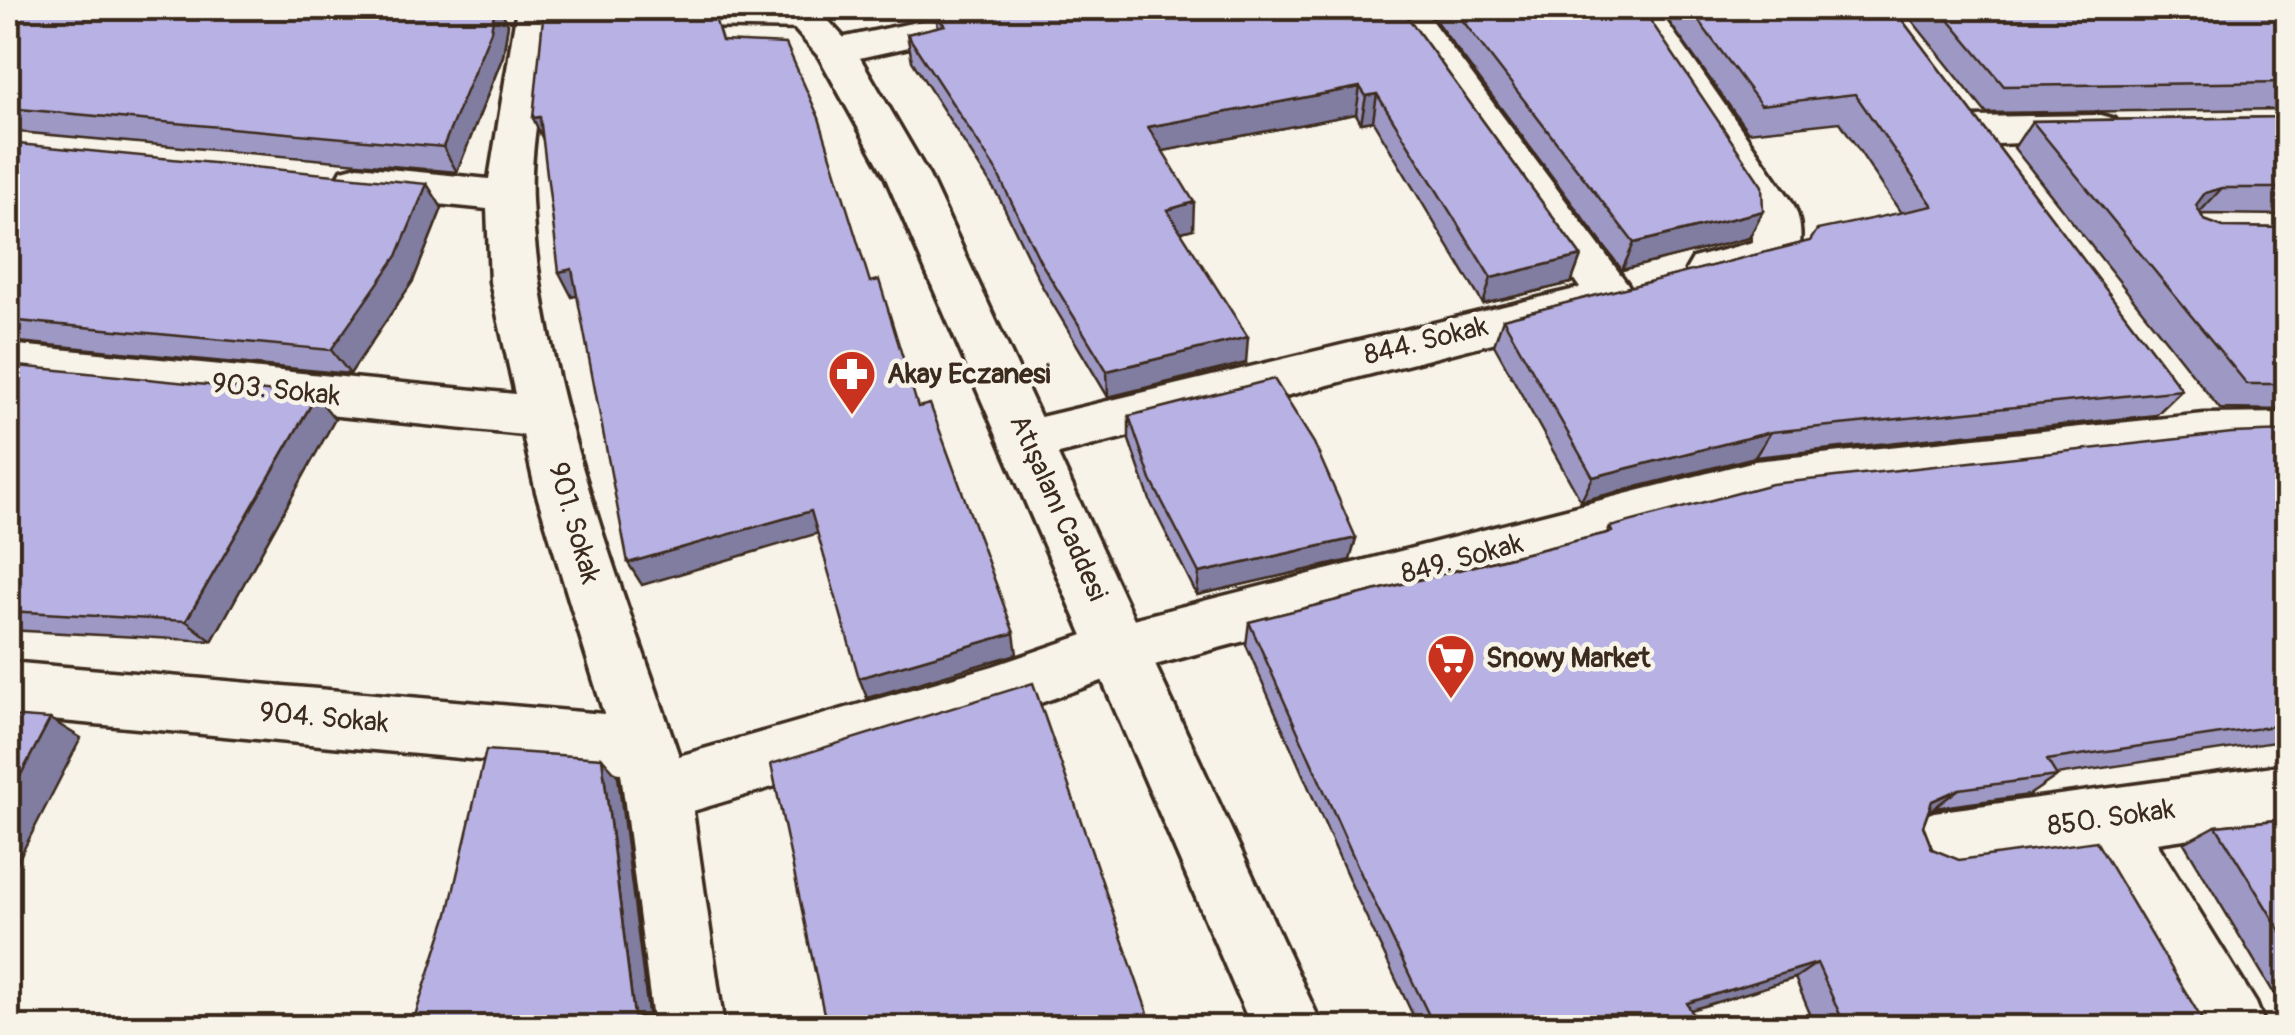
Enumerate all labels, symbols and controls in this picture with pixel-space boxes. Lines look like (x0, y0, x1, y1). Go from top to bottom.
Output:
street label: 844. Sokak (1360, 309, 1492, 373)
pharmacy icon: Akay Eczanesi (826, 348, 878, 416)
place label: Akay Eczanesi (887, 357, 1051, 392)
street label: 903. Sokak (210, 366, 342, 414)
street label: Atışalanı Caddesi (1001, 409, 1115, 607)
street label: 901. Sokak (540, 458, 608, 588)
street label: 849. Sokak (1397, 526, 1527, 592)
supermarket icon: Snowy Market (1425, 632, 1477, 700)
place label: Snowy Market (1486, 641, 1651, 676)
street label: 904. Sokak (258, 695, 390, 741)
street label: 850. Sokak (2045, 792, 2177, 844)

